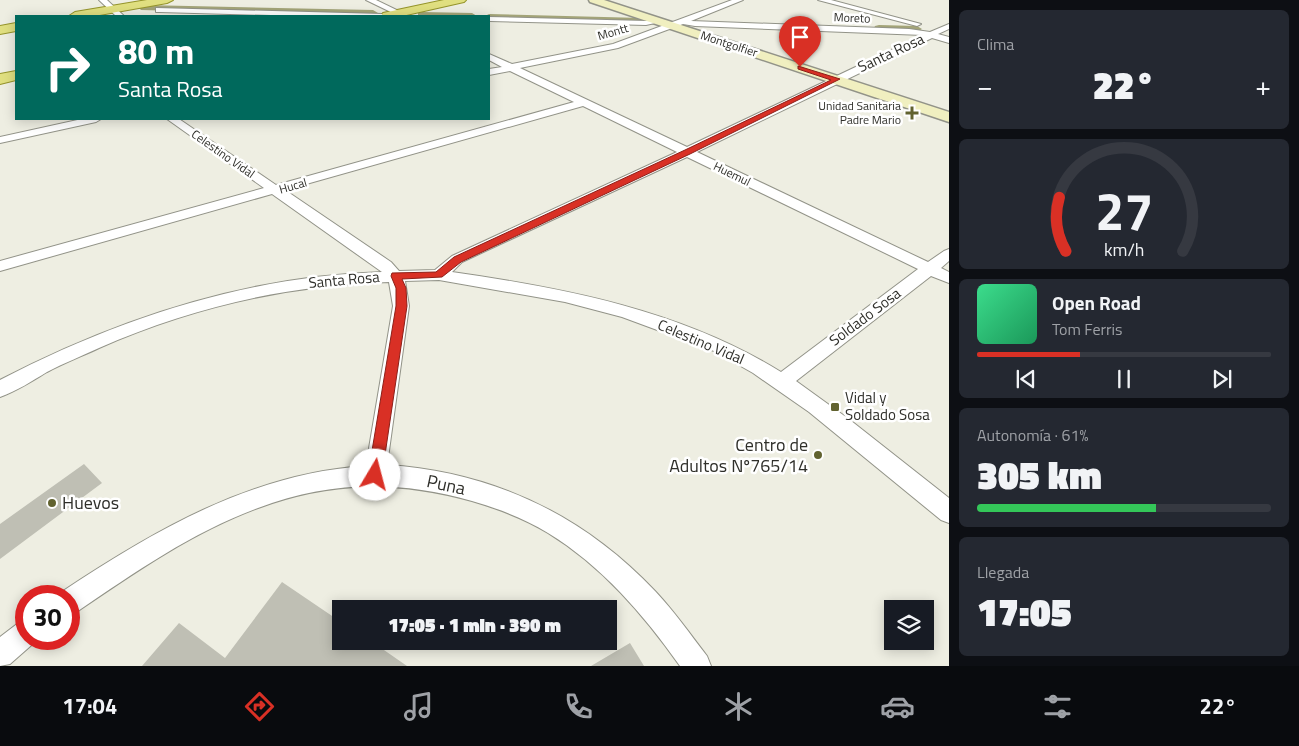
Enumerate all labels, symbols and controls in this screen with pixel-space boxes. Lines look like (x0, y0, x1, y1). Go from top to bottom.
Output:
street label: Moreto (833, 7, 871, 28)
pin (779, 16, 821, 67)
street label: Montt (595, 18, 631, 45)
icon: arrive (786, 23, 814, 51)
text: 80 m (118, 24, 194, 78)
street label: Montgolfier (698, 25, 760, 62)
street label: Santa Rosa (854, 27, 928, 78)
text: Clima (977, 32, 1014, 56)
icon: right (35, 35, 100, 100)
text: 22° (1093, 56, 1155, 114)
text: − (977, 64, 993, 107)
text: + (1255, 64, 1271, 107)
text: Santa Rosa (118, 72, 223, 106)
place label: Unidad Sanitaria Padre Mario (818, 96, 901, 129)
marker: Unidad Sanitaria Padre Mario (905, 106, 919, 120)
street label: Celestino Vidal (188, 125, 259, 183)
street label: Huemul (710, 156, 754, 191)
text: 27 (1095, 171, 1153, 250)
street label: Hucal (277, 172, 309, 199)
text: km/h (1104, 236, 1144, 263)
street label: Santa Rosa (307, 265, 381, 294)
street label: Soldado Sosa (824, 282, 906, 351)
text: Open Road (1052, 288, 1141, 317)
street label: Celestino Vidal (654, 313, 748, 370)
text: Tom Ferris (1052, 317, 1123, 341)
icon: previous (1012, 365, 1040, 393)
icon: pause (1110, 365, 1138, 393)
icon: next (1208, 365, 1236, 393)
place label: Vidal y Soldado Sosa (845, 386, 930, 426)
marker: Vidal y Soldado Sosa (829, 401, 841, 413)
text: Autonomía · 61% (977, 423, 1088, 447)
place label: Centro de Adultos Nº765/14 (669, 431, 808, 479)
text: 305 km (977, 446, 1102, 504)
position arrow (348, 448, 400, 500)
marker: Centro de Adultos Nº765/14 (812, 449, 824, 461)
street label: Puna (424, 467, 468, 502)
place label: Huevos (62, 489, 119, 516)
marker: Huevos (46, 497, 58, 509)
text: Llegada (977, 560, 1029, 584)
text: 17:05 (977, 583, 1072, 641)
speed limit sign: 30 (15, 585, 80, 650)
map controls (884, 600, 934, 650)
button: layers (884, 600, 934, 650)
text: 17:05 · 1 min · 390 m (388, 610, 561, 639)
text: 17:04 (62, 689, 117, 723)
icon: directions (242, 689, 277, 724)
icon: music (401, 689, 436, 724)
icon: phone (561, 689, 596, 724)
icon: climate (721, 689, 756, 724)
icon: car (880, 689, 915, 724)
icon: filters (1040, 689, 1075, 724)
text: 22° (1200, 689, 1237, 723)

